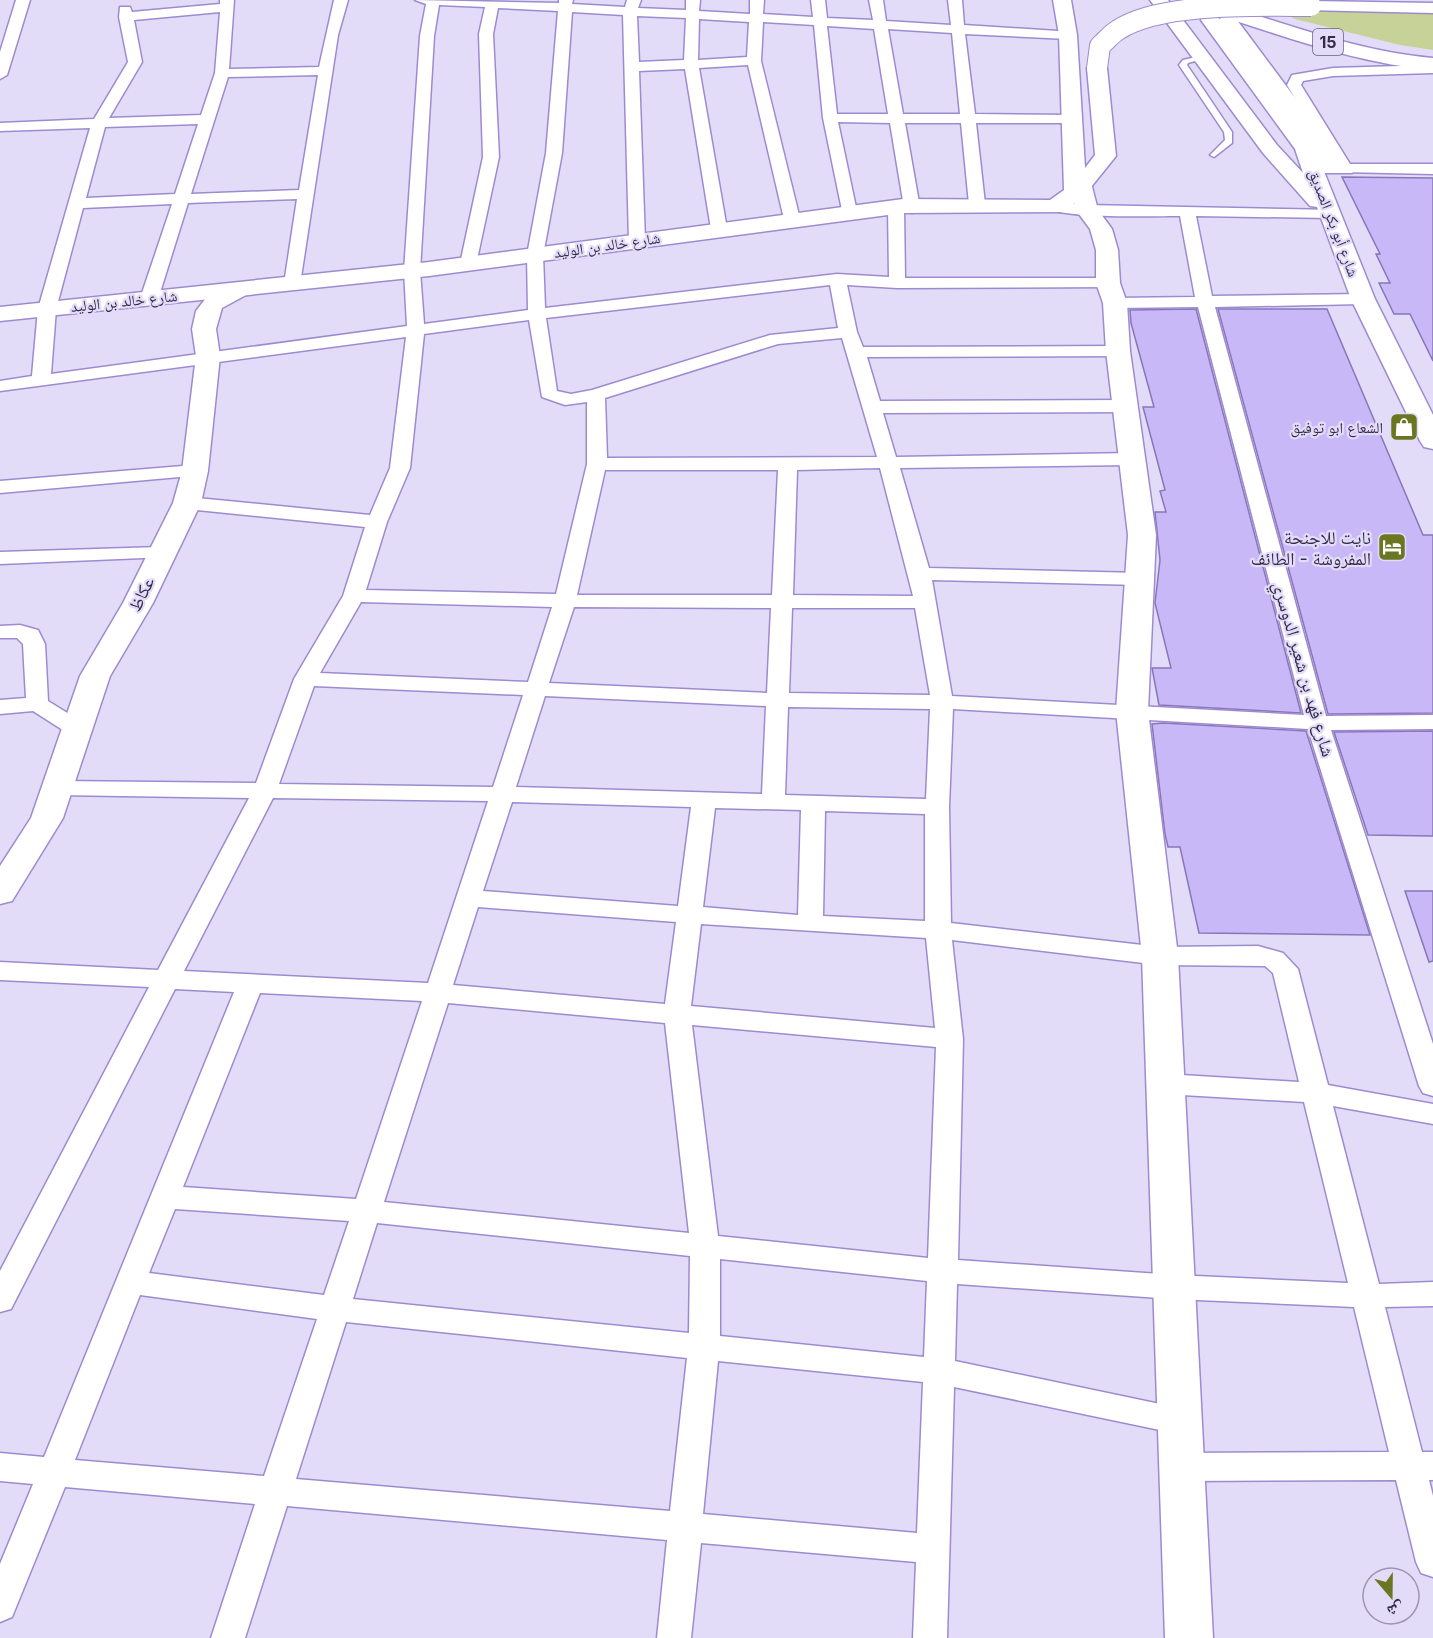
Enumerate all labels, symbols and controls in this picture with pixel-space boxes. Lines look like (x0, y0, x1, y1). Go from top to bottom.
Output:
road number: 15 (1313, 29, 1343, 55)
street label: شارع أبو بكر الصديق (1304, 167, 1363, 280)
street label: شارع خالد بن الوليد (553, 228, 662, 263)
street label: شارع خالد بن الوليد (70, 286, 179, 317)
shop icon: الشعاع ابو توفيق (1388, 411, 1420, 443)
place label: الشعاع ابو توفيق (1291, 418, 1383, 438)
place label: نايت للاجنحة المفروشة - الطائف (1251, 527, 1371, 569)
hotel icon: نايت للاجنحة المفروشة - الطائف (1376, 531, 1408, 563)
street label: عكاظ (124, 573, 158, 615)
street label: شارع فهد بن شعير الدوسري (1265, 579, 1339, 760)
north arrow (1361, 1566, 1421, 1626)
text: ش (1385, 1598, 1408, 1622)

